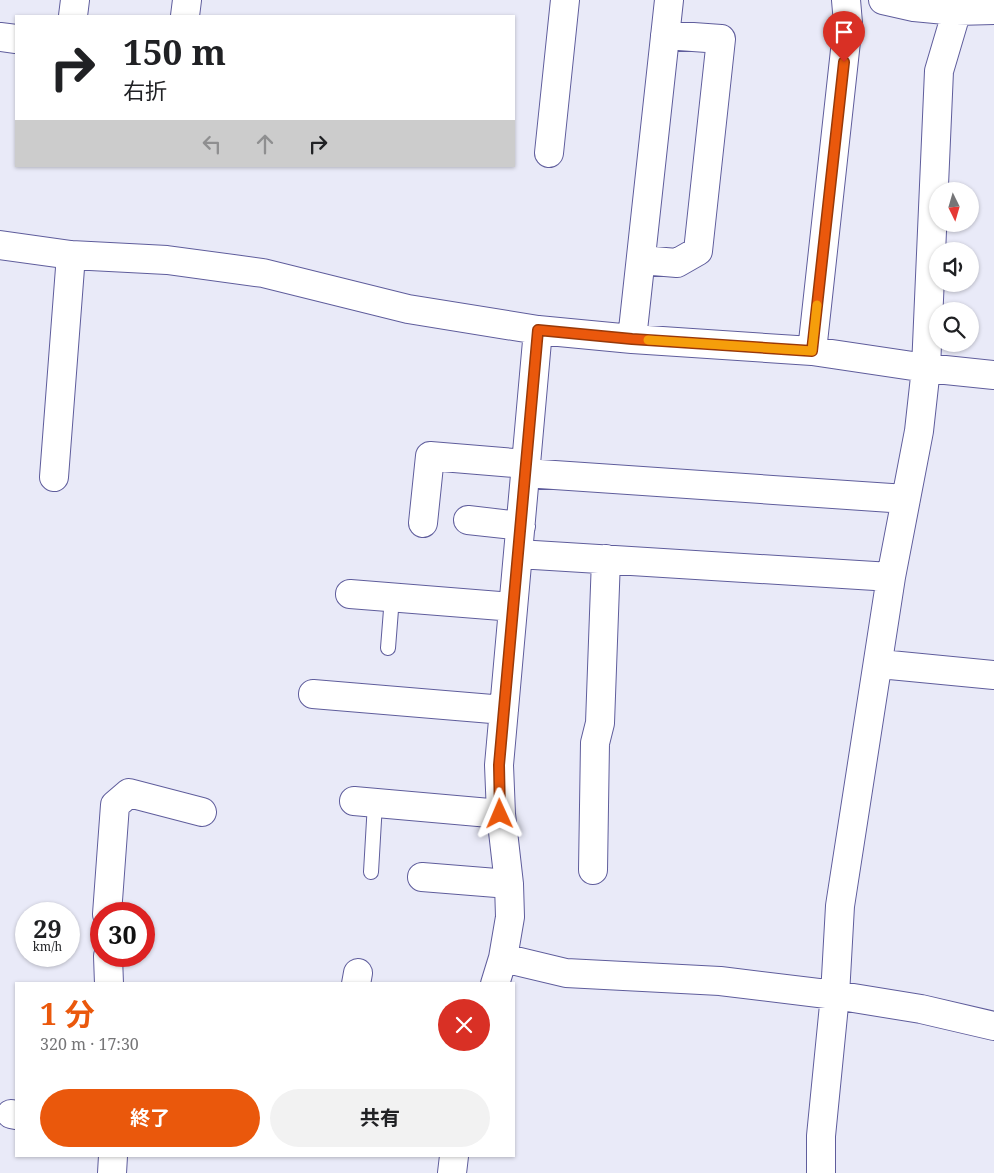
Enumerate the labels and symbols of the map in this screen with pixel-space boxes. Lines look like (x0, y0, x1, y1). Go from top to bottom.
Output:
pin (823, 11, 865, 62)
north arrow (929, 182, 979, 232)
position arrow (473, 787, 525, 839)
speed limit sign: 30 (90, 902, 155, 967)

